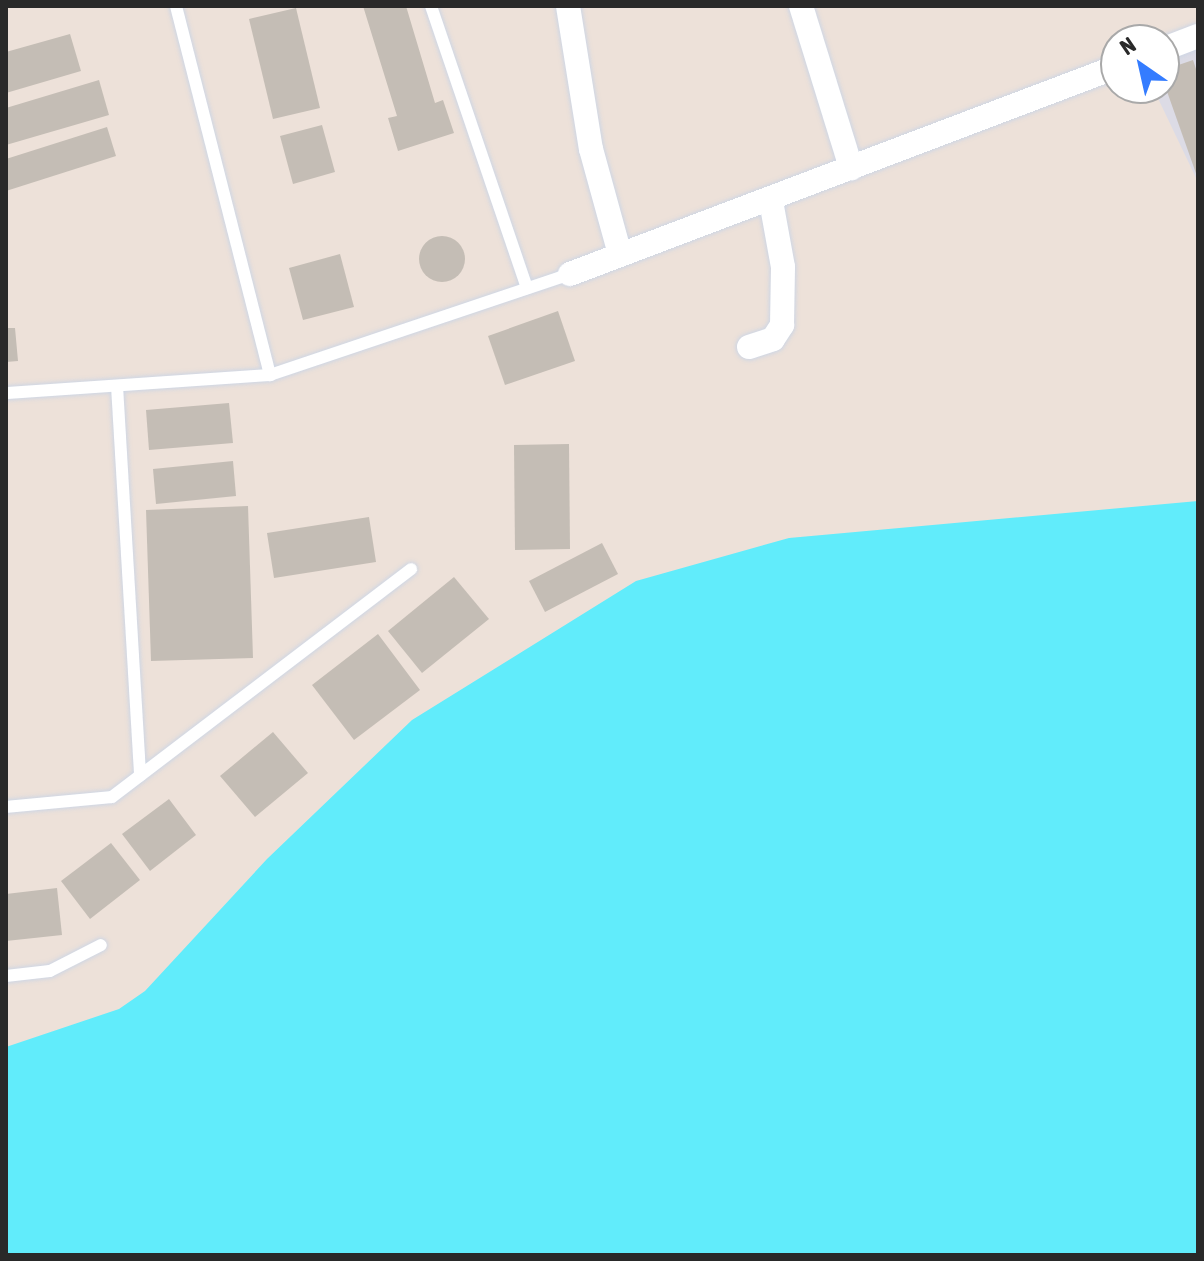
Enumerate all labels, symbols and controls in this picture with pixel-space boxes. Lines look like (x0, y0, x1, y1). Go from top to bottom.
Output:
north arrow (1100, 24, 1180, 104)
text: N (1115, 31, 1140, 60)

